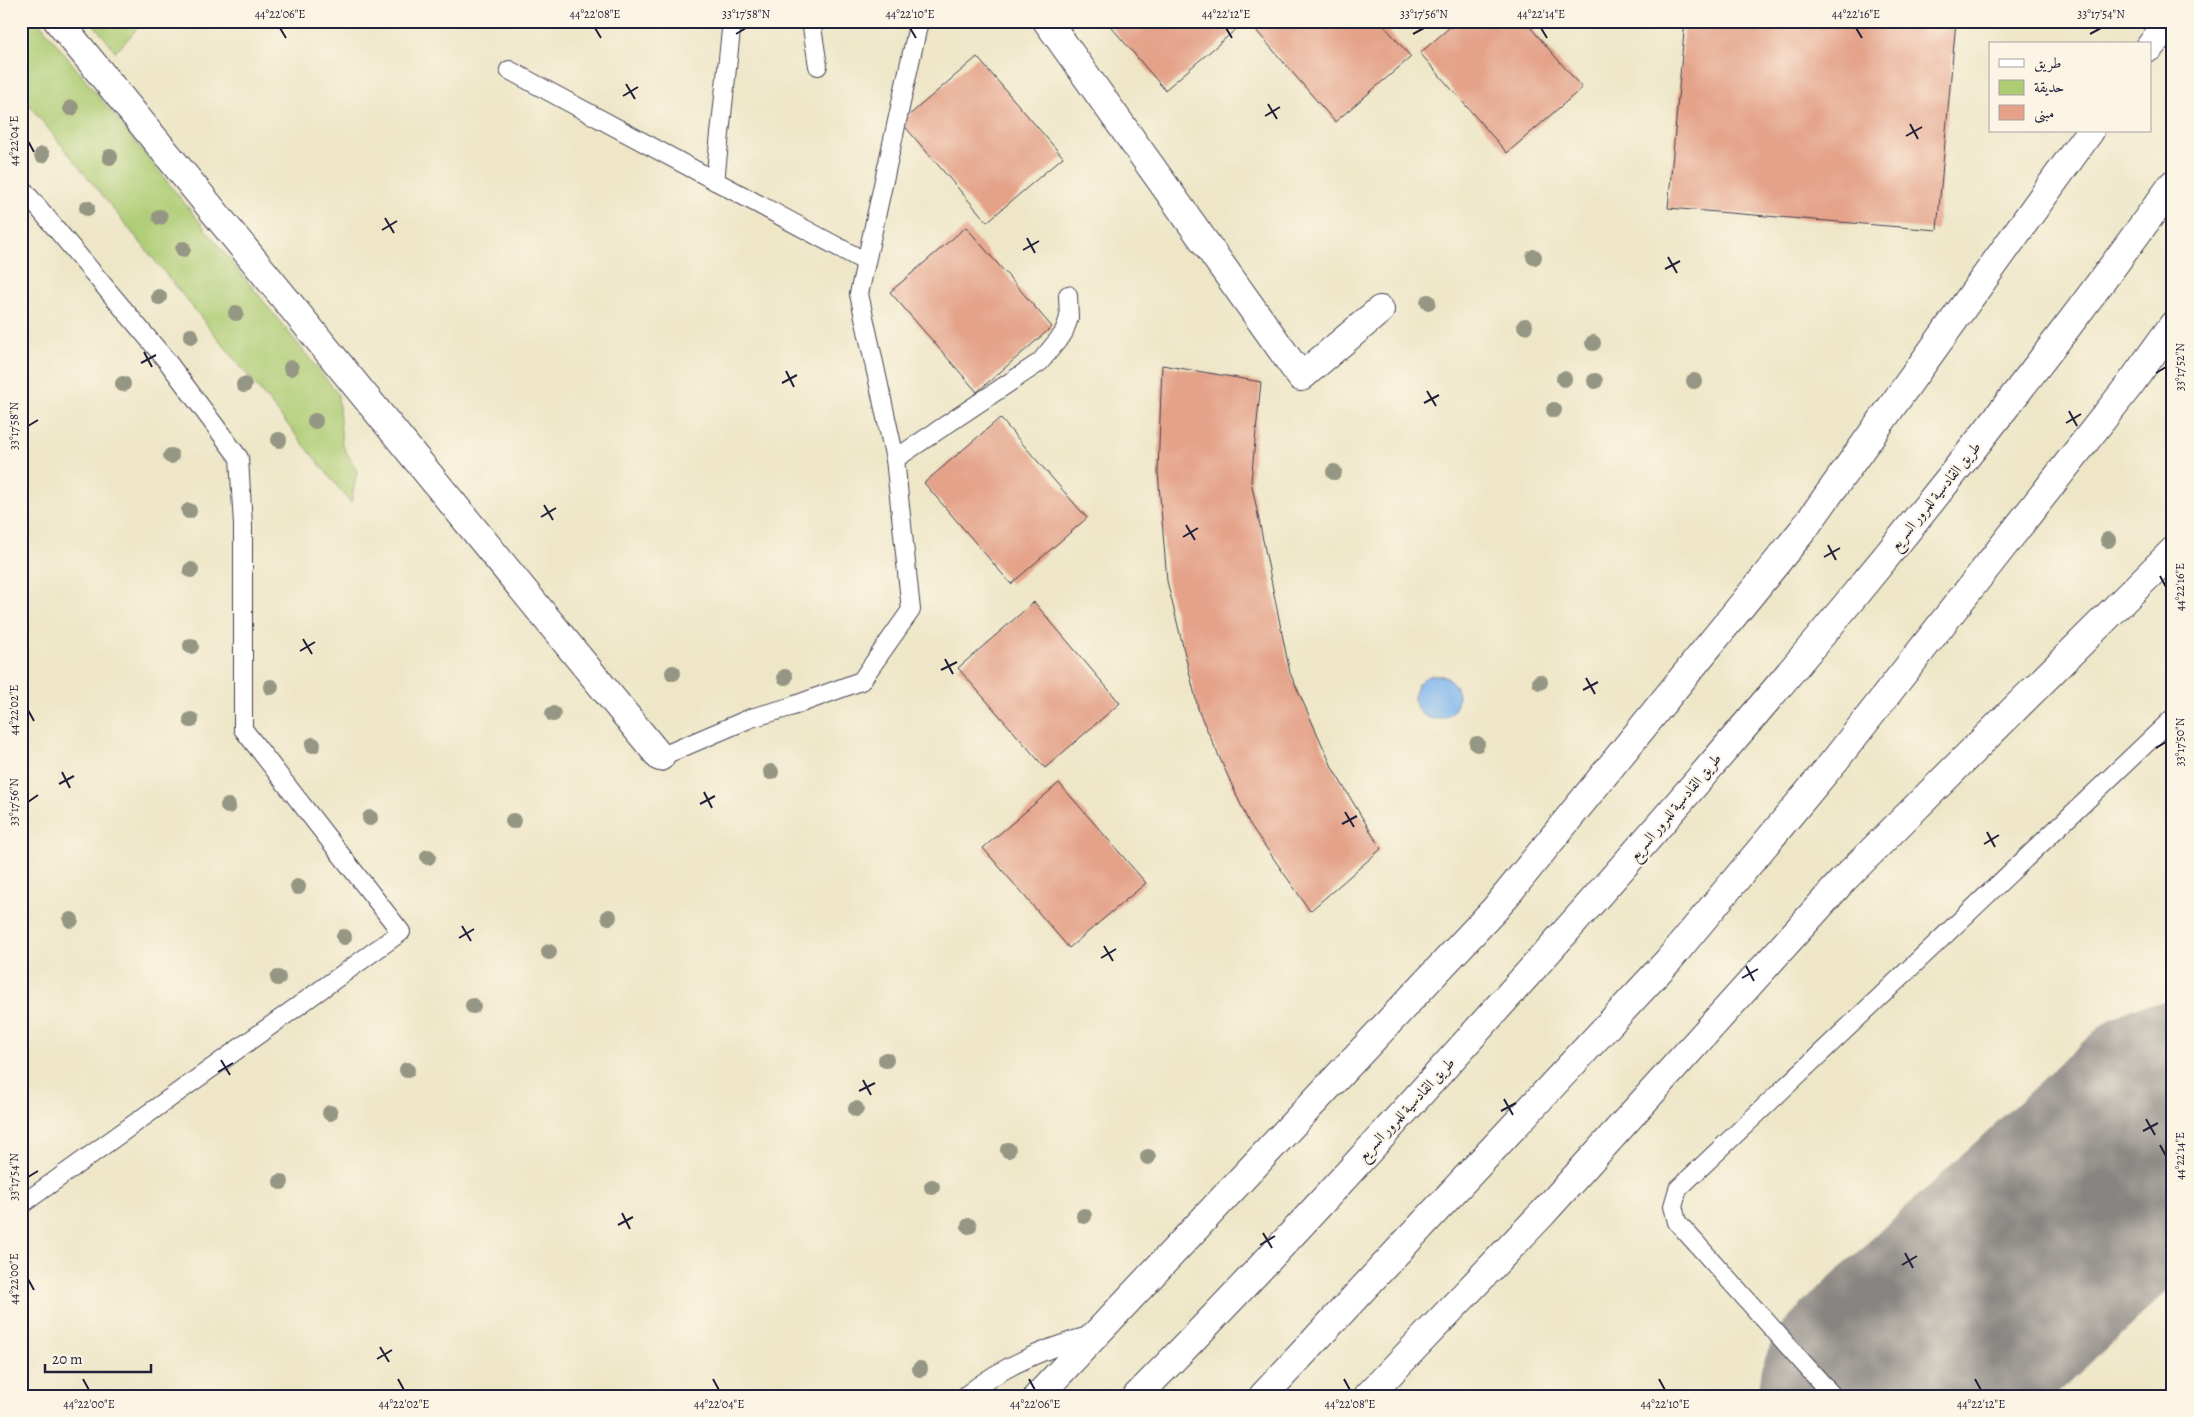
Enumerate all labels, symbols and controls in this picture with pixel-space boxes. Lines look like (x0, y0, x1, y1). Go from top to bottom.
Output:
text: 44°22'06"E (255, 6, 305, 22)
text: 44°22'08"E (570, 6, 620, 22)
text: 33°17'58"N (722, 6, 770, 22)
text: 44°22'10"E (885, 6, 935, 22)
text: 44°22'12"E (1202, 6, 1250, 22)
text: 33°17'56"N (1400, 6, 1448, 22)
text: 44°22'14"E (1517, 6, 1565, 22)
text: 44°22'16"E (1832, 6, 1880, 22)
text: 33°17'54"N (2077, 6, 2125, 22)
legend (1989, 42, 2152, 132)
text: طريق (2034, 53, 2061, 73)
text: حديقة (2034, 77, 2064, 97)
text: مبنى (2034, 103, 2054, 124)
text: 44°22'04"E (6, 116, 22, 166)
text: 33°17'52"N (2172, 343, 2188, 391)
text: 33°17'58"N (6, 402, 22, 450)
street label: طريق القادسية للمرور السريع (1885, 437, 1988, 557)
text: 44°22'16"E (2172, 563, 2188, 611)
text: 44°22'02"E (6, 685, 22, 735)
text: 33°17'50"N (2172, 717, 2188, 766)
street label: طريق القادسية للمرور السريع (1624, 749, 1729, 868)
text: 33°17'56"N (6, 778, 22, 826)
street label: طريق القادسية للمرور السريع (1353, 1053, 1462, 1168)
text: 44°22'14"E (2172, 1132, 2188, 1180)
text: 33°17'54"N (6, 1153, 22, 1201)
text: 44°22'00"E (6, 1253, 22, 1305)
scale bar (45, 1342, 151, 1374)
text: 20 m (52, 1349, 83, 1369)
text: 44°22'00"E (63, 1396, 115, 1412)
text: 44°22'02"E (379, 1396, 429, 1412)
text: 44°22'04"E (694, 1396, 744, 1412)
text: 44°22'06"E (1010, 1396, 1060, 1412)
text: 44°22'08"E (1325, 1396, 1375, 1412)
text: 44°22'10"E (1640, 1396, 1690, 1412)
text: 44°22'12"E (1957, 1396, 2005, 1412)

